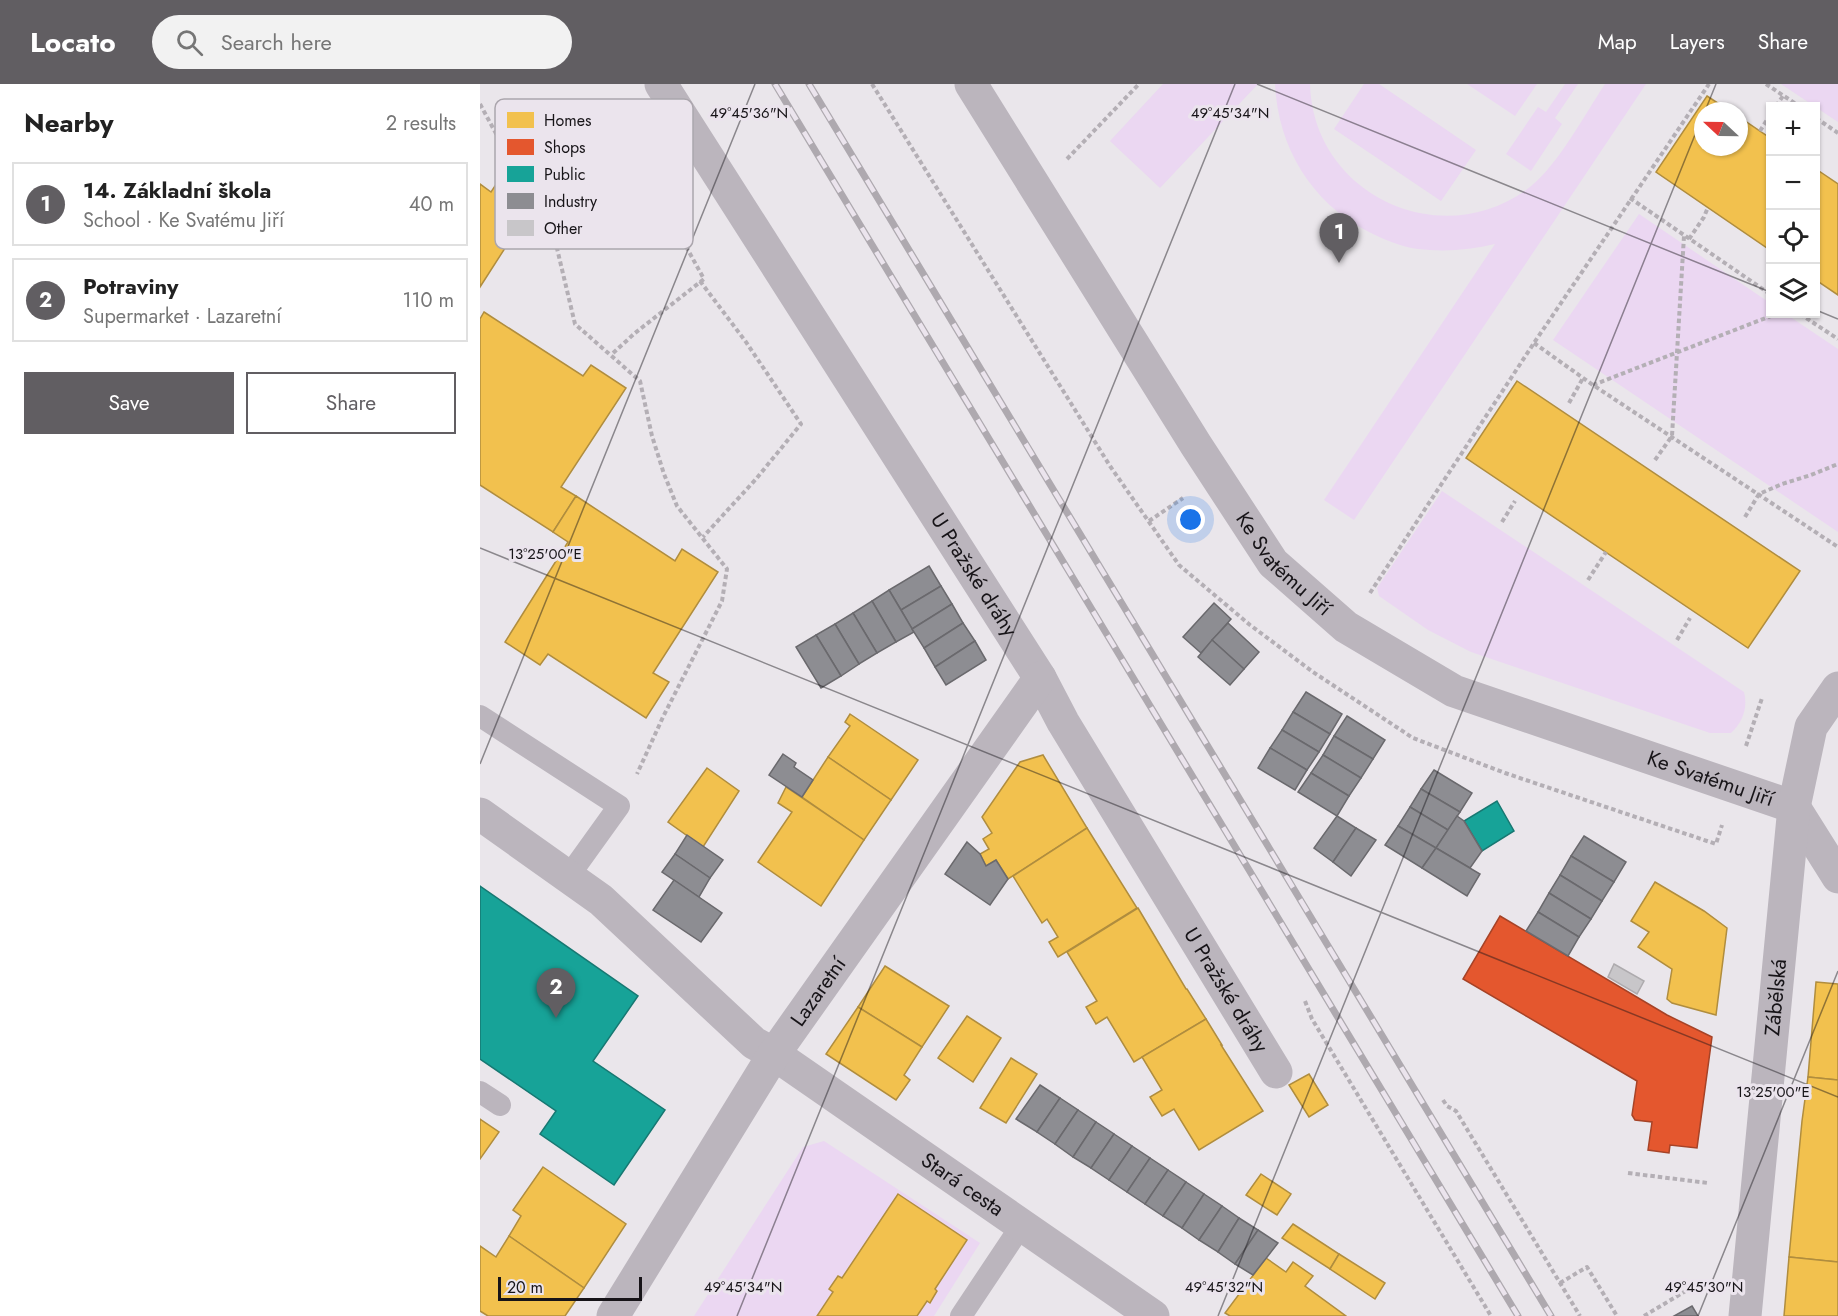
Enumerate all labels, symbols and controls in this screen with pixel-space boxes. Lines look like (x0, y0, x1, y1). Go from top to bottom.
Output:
search box (152, 15, 572, 69)
text: Locato (30, 22, 116, 63)
icon: search (173, 26, 206, 59)
text: Search here (221, 26, 332, 58)
text: Map (1598, 27, 1637, 57)
text: Layers (1670, 27, 1725, 57)
text: Share (1758, 27, 1808, 57)
legend (495, 99, 693, 249)
text: 49°45'36"N (710, 102, 788, 124)
text: 49°45'34"N (1191, 102, 1269, 124)
north arrow (1694, 102, 1748, 156)
map controls (1766, 102, 1820, 318)
button: + (1766, 102, 1820, 156)
text: Nearby (24, 104, 113, 142)
text: 2 results (386, 109, 456, 138)
text: Homes (544, 109, 591, 132)
text: Shops (544, 136, 585, 159)
button: − (1766, 156, 1820, 210)
text: Public (544, 163, 585, 186)
text: 14. Základní škola (83, 174, 271, 206)
text: 1 (40, 190, 51, 219)
text: 40 m (409, 190, 454, 219)
text: Industry (544, 190, 598, 213)
text: School · Ke Svatému Jiří (83, 206, 284, 235)
button: locate (1766, 210, 1820, 264)
pin: 1 (1320, 214, 1358, 263)
text: Other (544, 217, 583, 240)
button: layers (1766, 264, 1820, 318)
text: Potraviny (83, 270, 178, 302)
text: 2 (39, 286, 52, 315)
text: 110 m (402, 286, 454, 315)
text: Supermarket · Lazaretní (83, 302, 282, 331)
button: Save (24, 372, 234, 434)
button: Share (246, 372, 456, 434)
your location (1176, 505, 1205, 534)
street label: Ke Svatému Jiří (1229, 506, 1339, 624)
street label: U Pražské dráhy (923, 507, 1025, 643)
text: 13°25'00"E (508, 543, 582, 565)
street label: Ke Svatému Jiří (1643, 743, 1779, 815)
street label: U Pražské dráhy (1176, 922, 1276, 1059)
street label: Lazaretní (783, 950, 854, 1032)
street label: Zábělská (1757, 958, 1794, 1037)
pin: 2 (536, 968, 576, 1018)
text: 13°25'00"E (1736, 1081, 1810, 1103)
street label: Stará cesta (915, 1145, 1010, 1224)
scale bar (498, 1274, 642, 1302)
text: 20 m (507, 1276, 543, 1299)
text: 49°45'34"N (704, 1276, 782, 1298)
text: 49°45'32"N (1185, 1276, 1263, 1298)
text: 49°45'30"N (1665, 1276, 1743, 1298)

